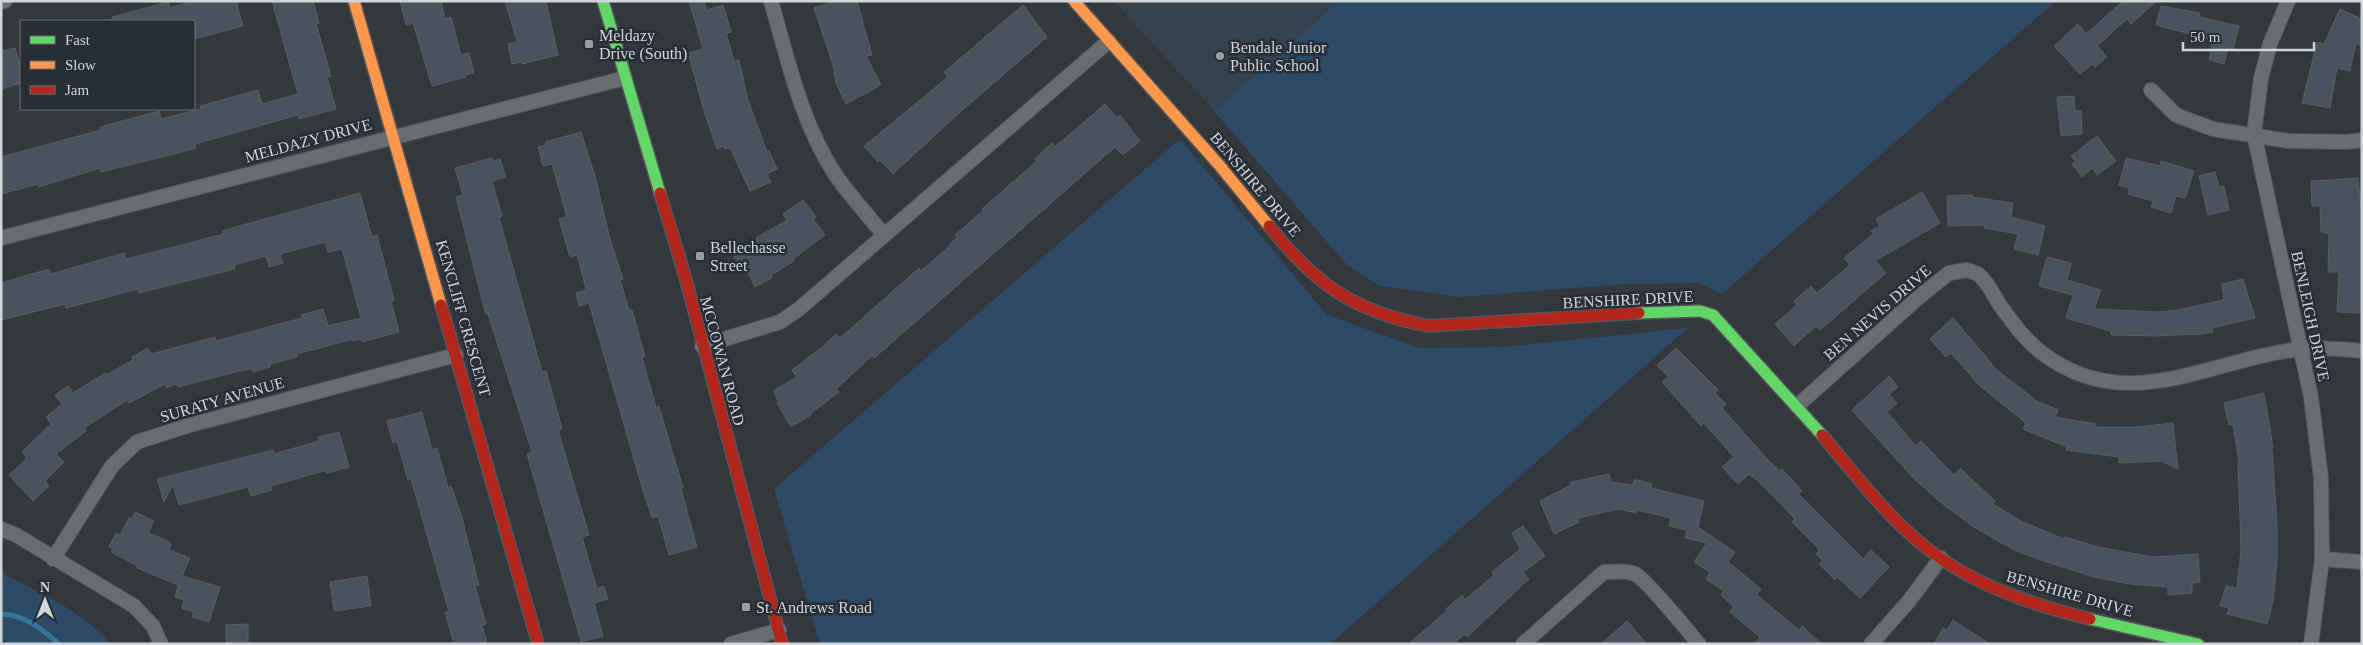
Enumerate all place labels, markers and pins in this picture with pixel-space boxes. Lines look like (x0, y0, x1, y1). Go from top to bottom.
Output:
place label: Meldazy Drive (South) (599, 27, 687, 63)
marker: Meldazy Drive (South) (583, 38, 595, 50)
place label: Bendale Junior Public School (1230, 39, 1327, 74)
marker: Bendale Junior Public School (1214, 50, 1226, 62)
place label: Bellechasse Street (710, 239, 786, 274)
marker: Bellechasse Street (694, 250, 706, 262)
place label: St. Andrews Road (756, 599, 872, 616)
marker: St. Andrews Road (740, 601, 752, 613)

